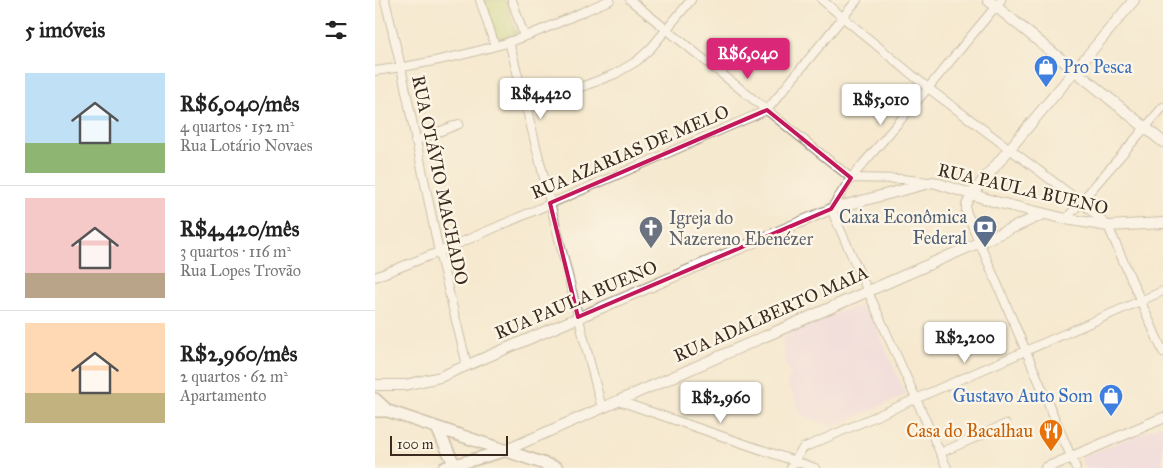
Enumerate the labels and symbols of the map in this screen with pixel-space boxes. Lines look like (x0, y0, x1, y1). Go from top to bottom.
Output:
pin: R$6,040 (702, 38, 794, 80)
shop icon: Pro Pesca (1033, 54, 1059, 88)
place label: Pro Pesca (1063, 56, 1132, 78)
street label: RUA OTÁVIO MACHADO (407, 73, 475, 287)
pin: R$4,420 (495, 78, 587, 120)
pin: R$5,010 (835, 84, 927, 126)
street label: RUA AZARIAS DE MELO (528, 100, 732, 204)
street label: RUA PAULA BUENO (936, 159, 1110, 219)
place label: Caixa Econômica Federal (839, 206, 967, 249)
place label: Igreja do Nazereno Ebenézer (669, 207, 813, 250)
bank icon: Caixa Econômica Federal (972, 214, 998, 248)
church icon: Igreja do Nazereno Ebenézer (638, 215, 664, 249)
street label: RUA PAULA BUENO (491, 256, 661, 344)
street label: RUA ADALBERTO MAIA (670, 261, 872, 367)
pin: R$2,200 (919, 322, 1011, 364)
pin: R$2,960 (675, 382, 767, 424)
shop icon: Gustavo Auto Som (1098, 383, 1124, 417)
place label: Gustavo Auto Som (953, 385, 1093, 407)
restaurant icon: Casa do Bacalhau (1038, 418, 1064, 452)
place label: Casa do Bacalhau (906, 420, 1033, 442)
scale bar (390, 433, 507, 456)

